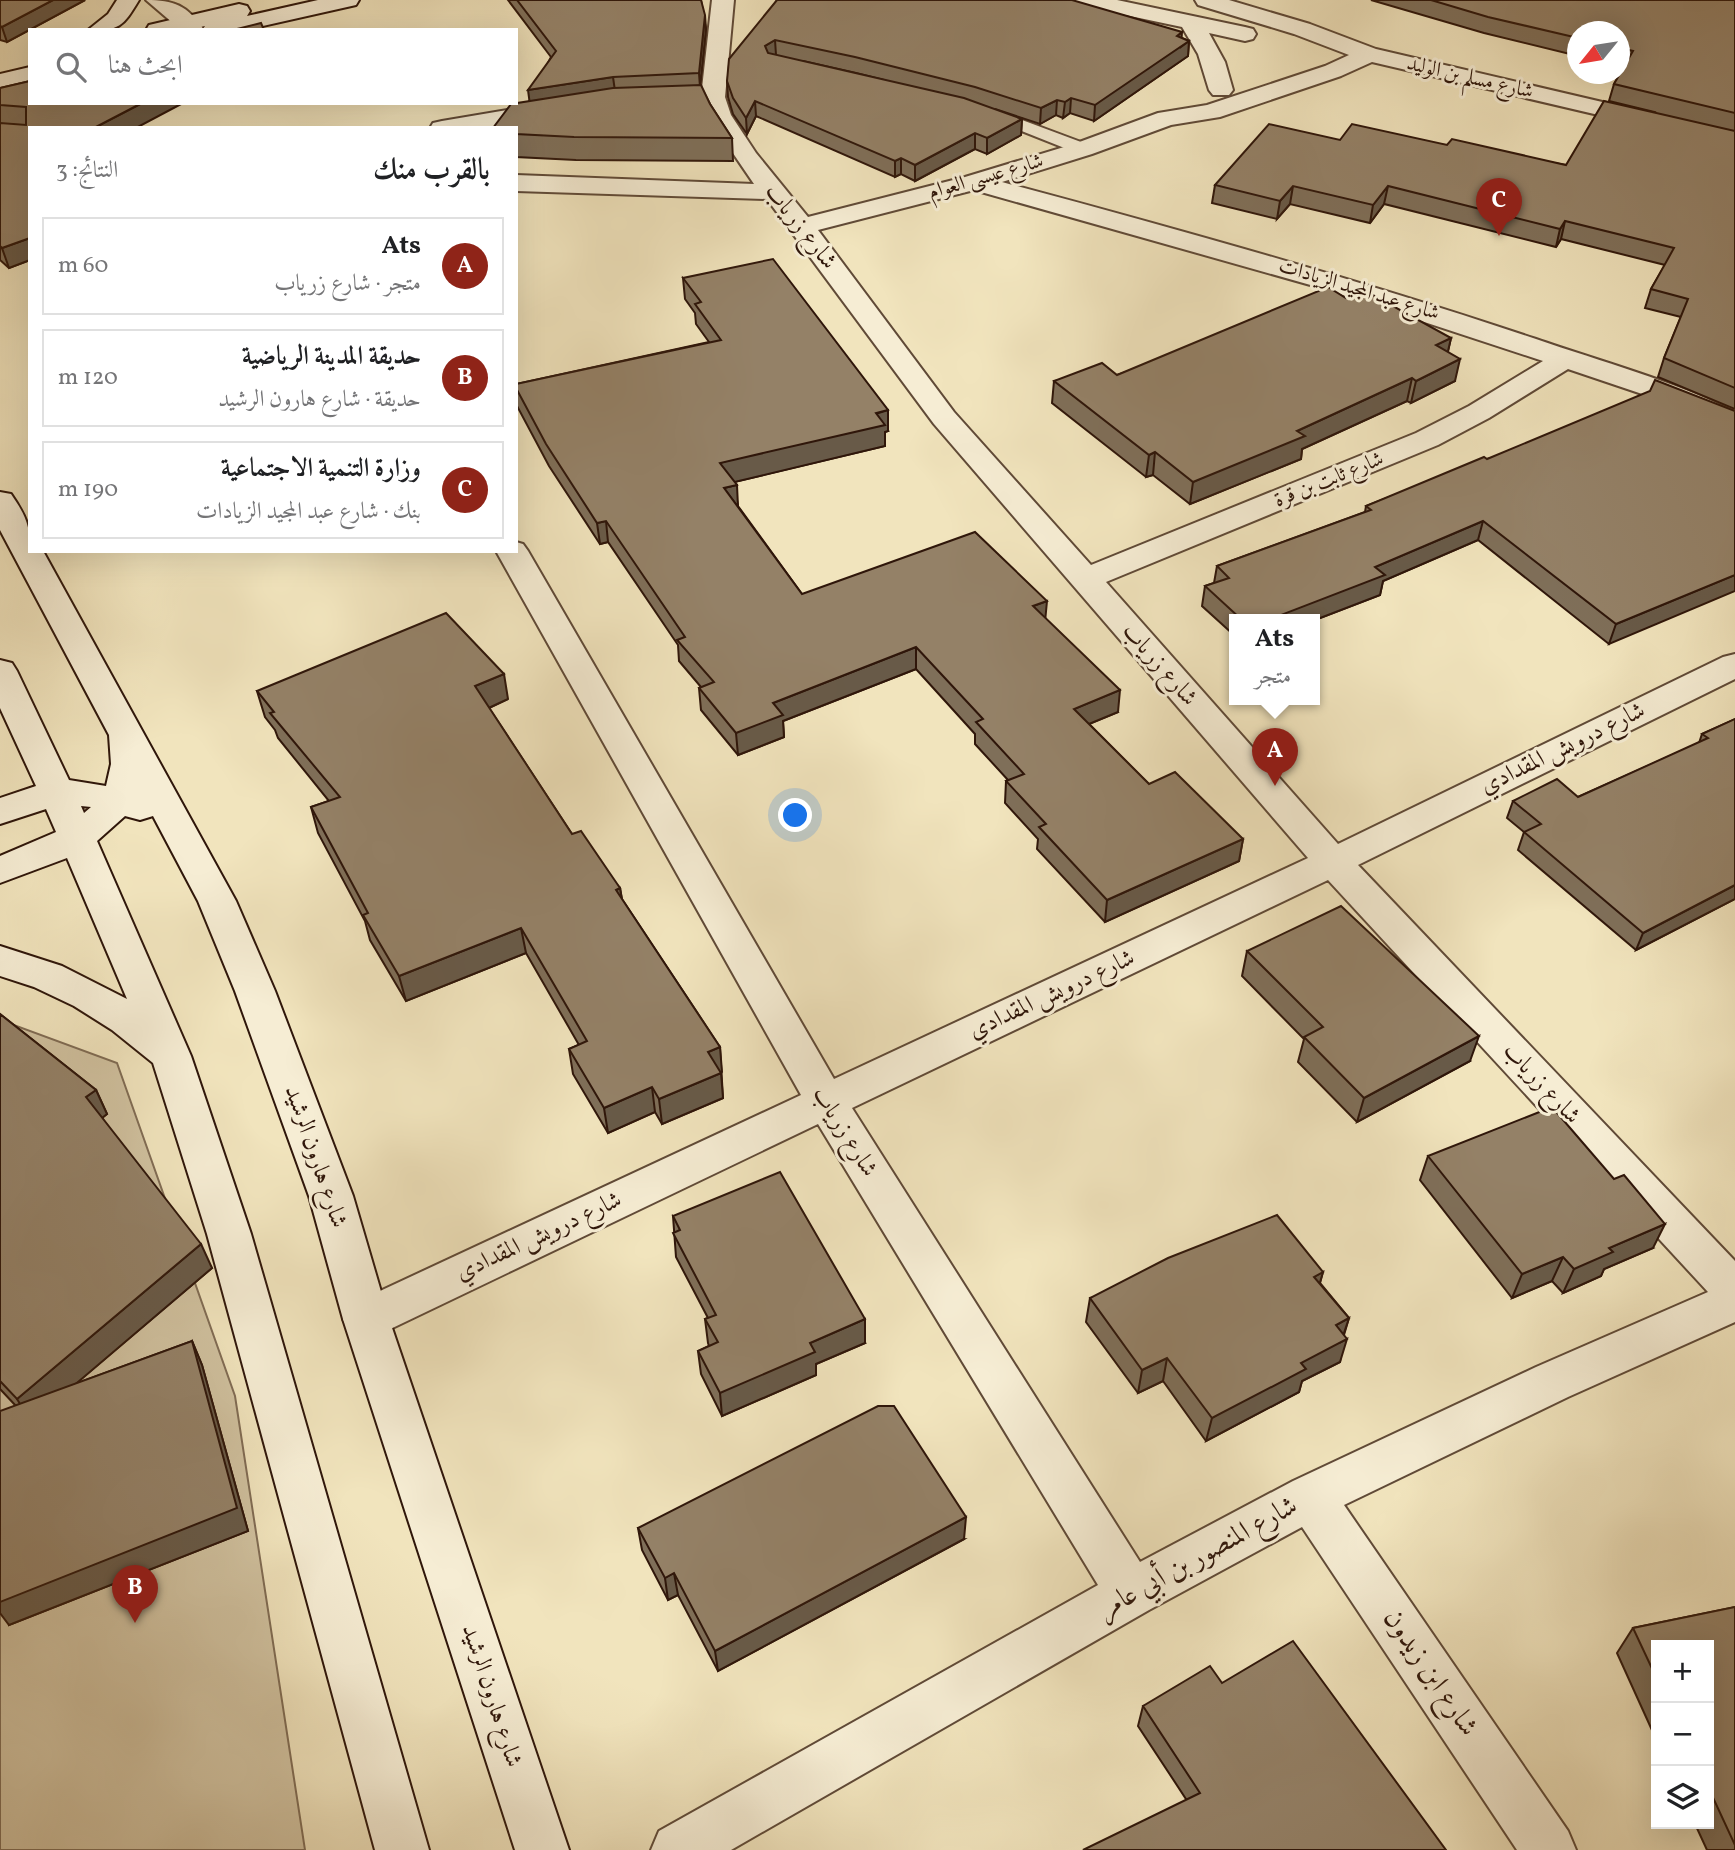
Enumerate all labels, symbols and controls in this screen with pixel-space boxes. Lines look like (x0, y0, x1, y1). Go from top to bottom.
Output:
north arrow (1567, 21, 1630, 84)
search box (28, 28, 518, 105)
icon: search (52, 48, 90, 86)
text: ابحث هنا (108, 48, 183, 84)
street label: شارع مسلم بن الوليد (1403, 49, 1536, 112)
street label: شارع عيسى العوام (925, 147, 1048, 209)
text: بالقرب منك (373, 150, 490, 192)
text: النتائج: 3 (56, 155, 118, 187)
street label: شارع زرياب (755, 177, 844, 278)
pin: C (1476, 178, 1522, 236)
text: Ats (381, 228, 421, 264)
text: 60 m (58, 250, 108, 282)
text: A (457, 250, 473, 282)
street label: شارع عبد المجيد الزيادات (1274, 252, 1443, 330)
text: متجر · شارع زرياب (274, 268, 421, 300)
text: حديقة المدينة الرياضية (242, 339, 421, 375)
text: 120 m (58, 362, 118, 394)
text: B (457, 362, 473, 394)
text: حديقة · شارع هارون الرشيد (218, 384, 421, 416)
street label: شارع ثابت بن قرة (1270, 445, 1389, 517)
text: وزارة التنمية الاجتماعية (221, 451, 421, 487)
text: 190 m (58, 474, 118, 506)
text: C (458, 474, 472, 506)
text: بنك · شارع عبد المجيد الزيادات (196, 496, 421, 528)
popup (1229, 614, 1320, 705)
street label: شارع زرياب (1112, 616, 1205, 715)
text: Ats (1255, 621, 1294, 657)
text: متجر (1255, 661, 1291, 693)
street label: شارع درويش المقدادي (1475, 694, 1652, 805)
pin: A (1252, 728, 1298, 786)
your location (778, 798, 812, 832)
street label: شارع درويش المقدادي (963, 942, 1141, 1049)
street label: شارع زرياب (1493, 1036, 1588, 1133)
street label: شارع زرياب (802, 1080, 885, 1184)
street label: شارع هارون الرشيد (274, 1081, 355, 1233)
street label: شارع درويش المقدادي (450, 1184, 628, 1291)
street label: شارع المنصور بن أبي عامر (1090, 1485, 1306, 1631)
pin: B (112, 1565, 158, 1623)
street label: شارع ابن زيدون (1371, 1602, 1487, 1745)
street label: شارع هارون الرشيد (451, 1620, 530, 1772)
map controls (1651, 1640, 1714, 1829)
button: + (1651, 1640, 1714, 1703)
button: − (1651, 1703, 1714, 1766)
button: layers (1651, 1766, 1714, 1829)

